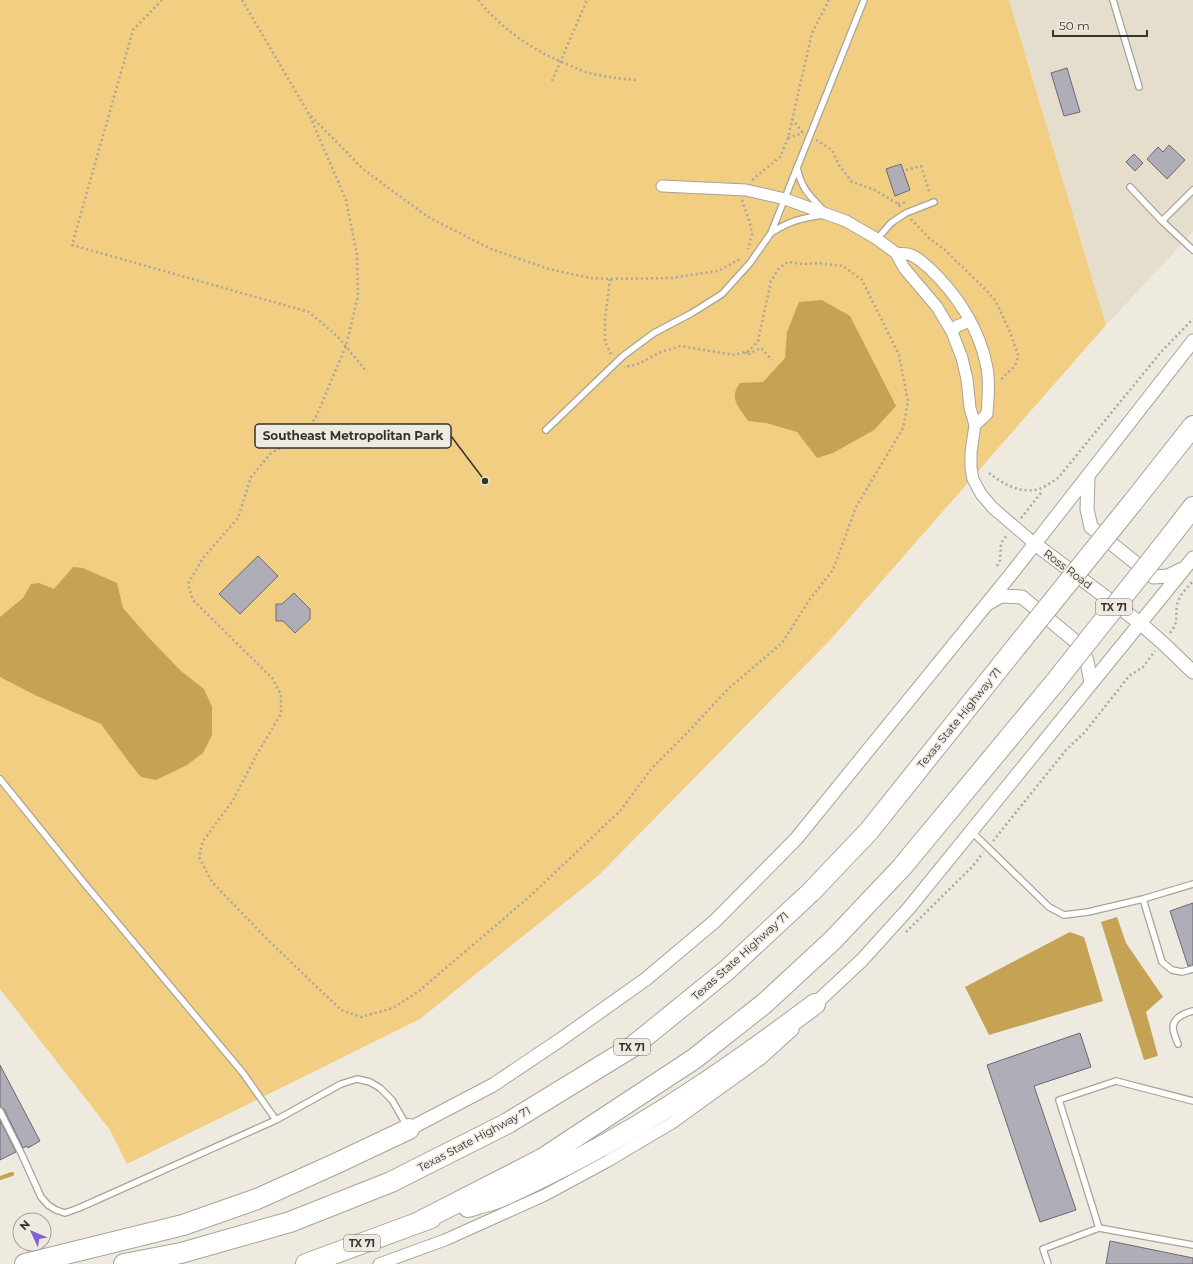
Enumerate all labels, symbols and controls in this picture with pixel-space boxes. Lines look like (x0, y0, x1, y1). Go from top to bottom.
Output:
scale bar (1053, 12, 1147, 38)
text: 50 m (1059, 18, 1090, 33)
callout: Southeast Metropolitan Park (255, 424, 451, 448)
text: Southeast Metropolitan Park (263, 428, 444, 443)
street label: Ross Road (1041, 546, 1095, 592)
road number: TX 71 (1096, 599, 1132, 615)
street label: Texas State Highway 71 (914, 665, 1004, 771)
street label: Texas State Highway 71 (689, 909, 791, 1003)
road number: TX 71 (614, 1039, 650, 1055)
street label: Texas State Highway 71 (415, 1103, 533, 1175)
north arrow (12, 1212, 52, 1252)
text: N (17, 1217, 33, 1233)
road number: TX 71 (344, 1235, 380, 1251)

